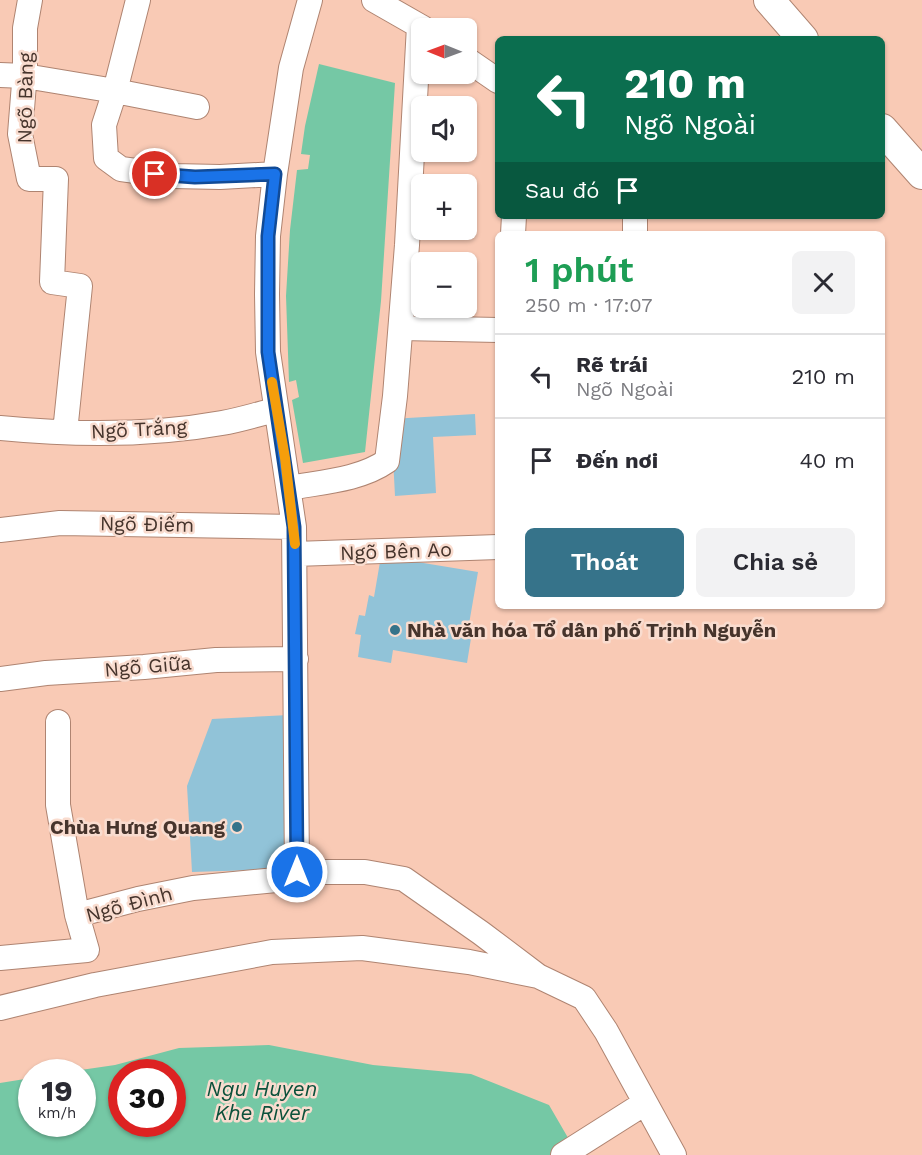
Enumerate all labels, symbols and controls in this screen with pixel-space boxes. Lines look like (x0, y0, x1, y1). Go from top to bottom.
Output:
north arrow (411, 18, 477, 84)
map controls (411, 18, 477, 318)
street label: Ngõ Bàng (12, 52, 38, 144)
text: 210 m (624, 59, 746, 108)
icon: left (525, 60, 603, 138)
button: sound (411, 96, 477, 162)
text: Ngõ Ngoài (624, 109, 756, 141)
pin (129, 148, 180, 199)
icon: arrive (138, 157, 171, 190)
button: + (411, 174, 477, 240)
icon: arrive (611, 174, 644, 207)
text: Sau đó (525, 178, 599, 203)
text: 1 phút (525, 249, 634, 291)
button: close (792, 251, 855, 314)
button: − (411, 252, 477, 318)
text: 250 m · 17:07 (525, 293, 653, 317)
text: Rẽ trái (576, 352, 648, 377)
icon: left (525, 360, 558, 393)
text: 210 m (791, 364, 855, 389)
text: Ngõ Ngoài (576, 377, 674, 401)
street label: Ngõ Trắng (90, 414, 188, 444)
icon: arrive (525, 444, 558, 477)
text: Đến nơi (576, 448, 658, 473)
text: 40 m (799, 448, 855, 473)
street label: Ngõ Điếm (100, 511, 194, 537)
button: Thoát (525, 528, 684, 597)
button: Chia sẻ (696, 528, 855, 597)
street label: Ngõ Bên Ao (340, 537, 452, 565)
place label: Nhà văn hóa Tổ dân phố Trịnh Nguyễn (407, 618, 776, 642)
marker: Nhà văn hóa Tổ dân phố Trịnh Nguyễn (388, 623, 402, 637)
street label: Ngõ Giữa (103, 650, 193, 682)
place label: Chùa Hưng Quang (50, 815, 226, 839)
marker: Chùa Hưng Quang (230, 820, 244, 834)
position arrow (265, 840, 329, 904)
street label: Ngõ Đình (83, 881, 175, 927)
speed limit sign: 30 (108, 1059, 186, 1137)
text: 19 (41, 1073, 73, 1108)
water label: Ngu Huyen Khe River (207, 1076, 317, 1125)
text: km/h (38, 1104, 76, 1122)

